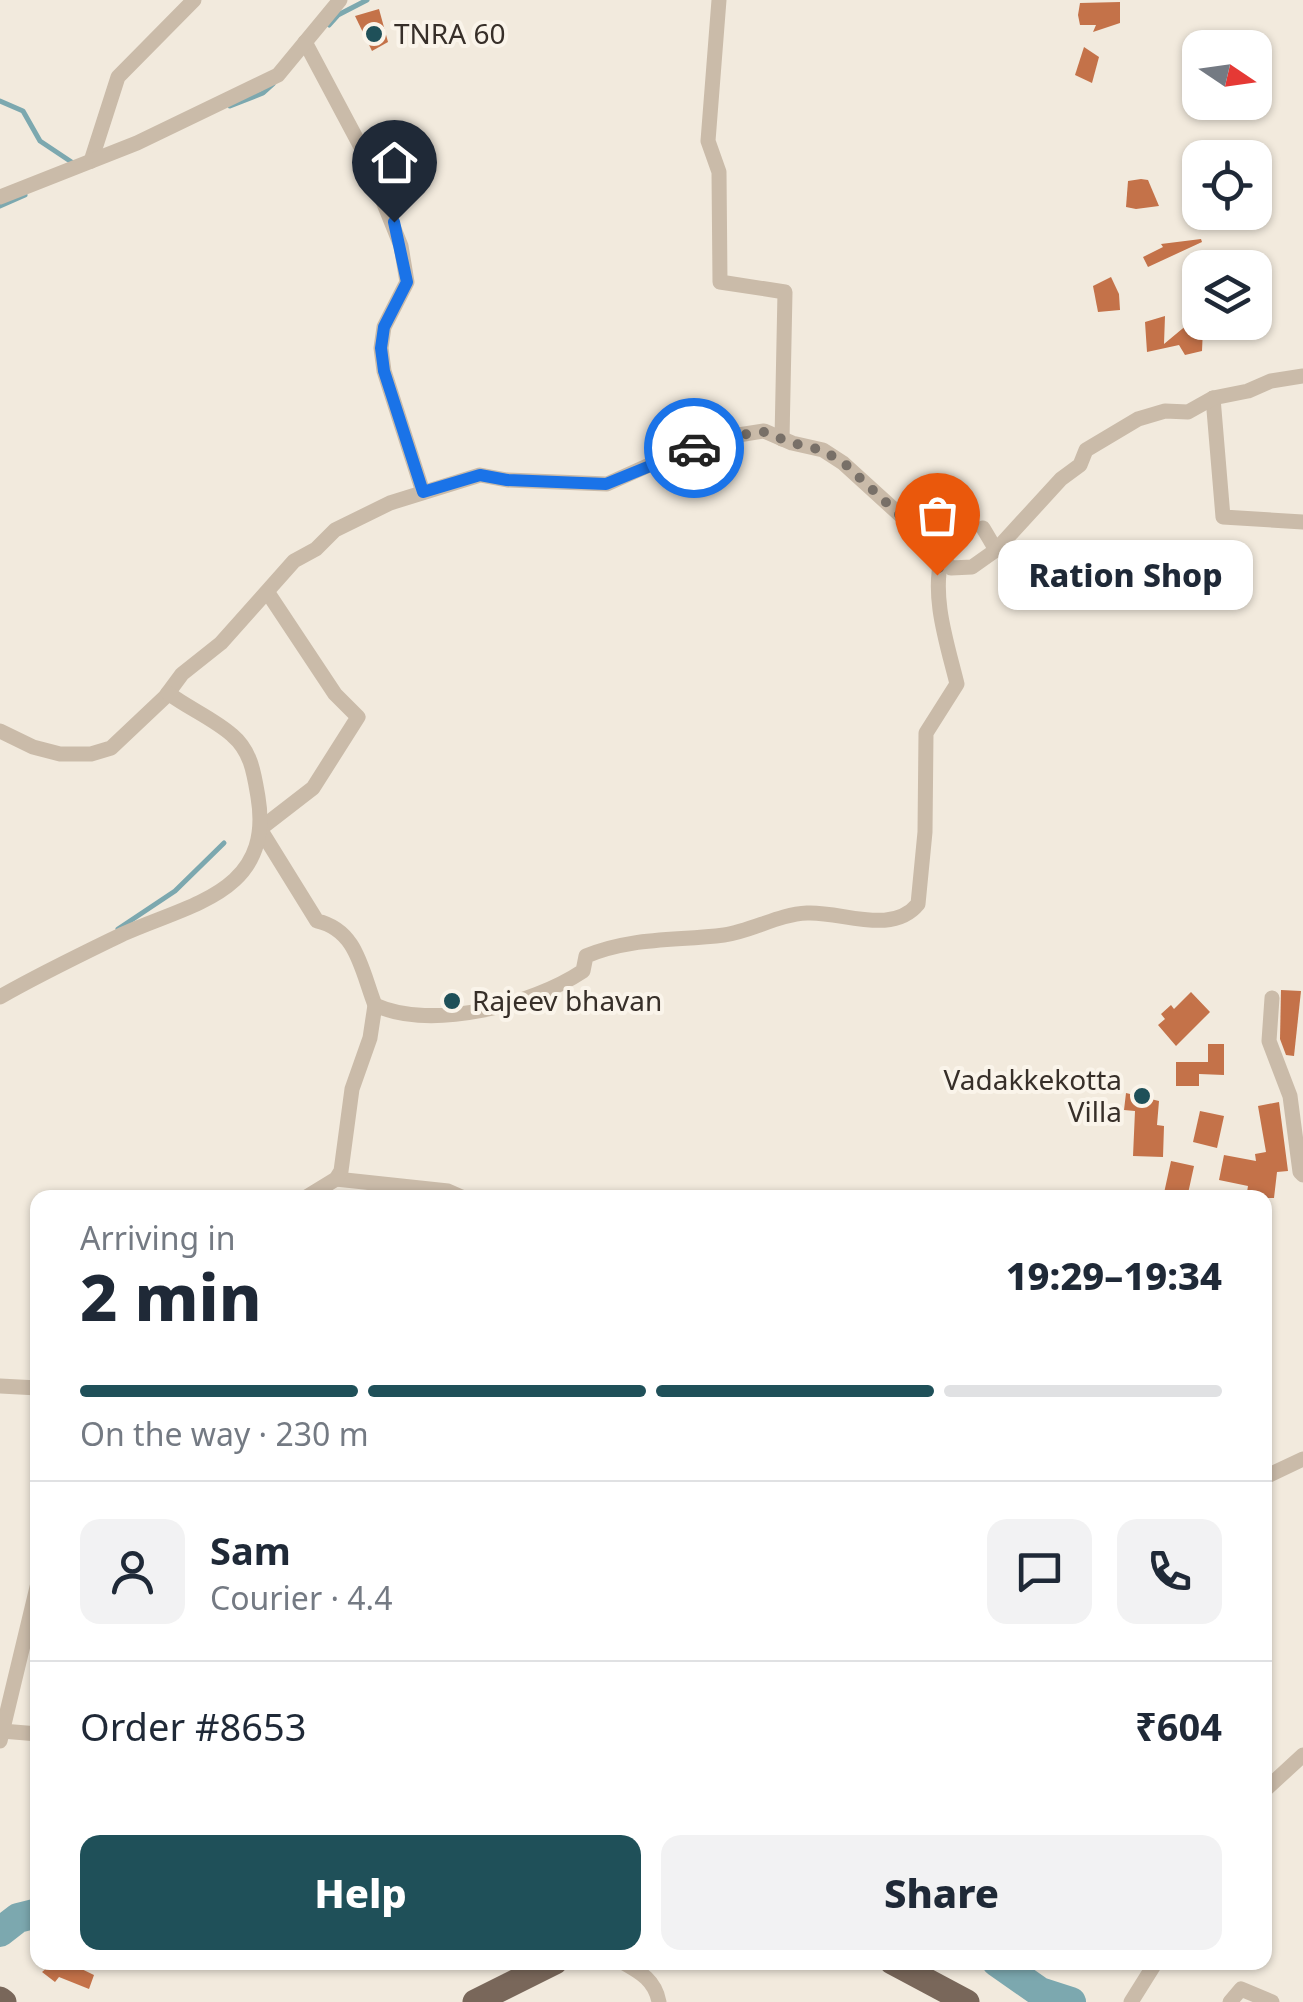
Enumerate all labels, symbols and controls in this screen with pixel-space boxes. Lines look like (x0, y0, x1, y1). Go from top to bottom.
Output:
place label: TNRA 60 (394, 14, 505, 52)
marker: TNRA 60 (363, 23, 385, 45)
north arrow (1182, 30, 1272, 120)
map controls (1182, 30, 1272, 340)
pin (352, 120, 437, 223)
icon: home (367, 135, 422, 190)
button: locate (1182, 140, 1272, 230)
button: layers (1182, 250, 1272, 340)
courier (644, 398, 744, 498)
icon: car (667, 421, 722, 476)
pin (895, 473, 980, 576)
icon: bag (910, 488, 965, 543)
callout: Ration Shop (997, 540, 1252, 610)
text: Ration Shop (1028, 553, 1223, 596)
place label: Rajeev bhavan (472, 981, 662, 1019)
marker: Rajeev bhavan (441, 990, 463, 1012)
place label: Vadakkekotta Villa (944, 1060, 1122, 1130)
marker: Vadakkekotta Villa (1131, 1085, 1153, 1107)
text: Arriving in (80, 1216, 235, 1259)
text: 19:29–19:34 (1006, 1249, 1222, 1301)
text: 2 min (80, 1252, 262, 1340)
text: On the way · 230 m (80, 1412, 369, 1455)
button: person (80, 1519, 185, 1624)
button: chat (987, 1519, 1092, 1624)
button: phone (1117, 1519, 1222, 1624)
text: Sam (210, 1524, 291, 1576)
text: Courier · 4.4 (210, 1576, 393, 1619)
text: Order #8653 (80, 1700, 306, 1752)
text: ₹604 (1135, 1700, 1222, 1752)
button: Help (80, 1835, 641, 1950)
button: Share (661, 1835, 1222, 1950)

